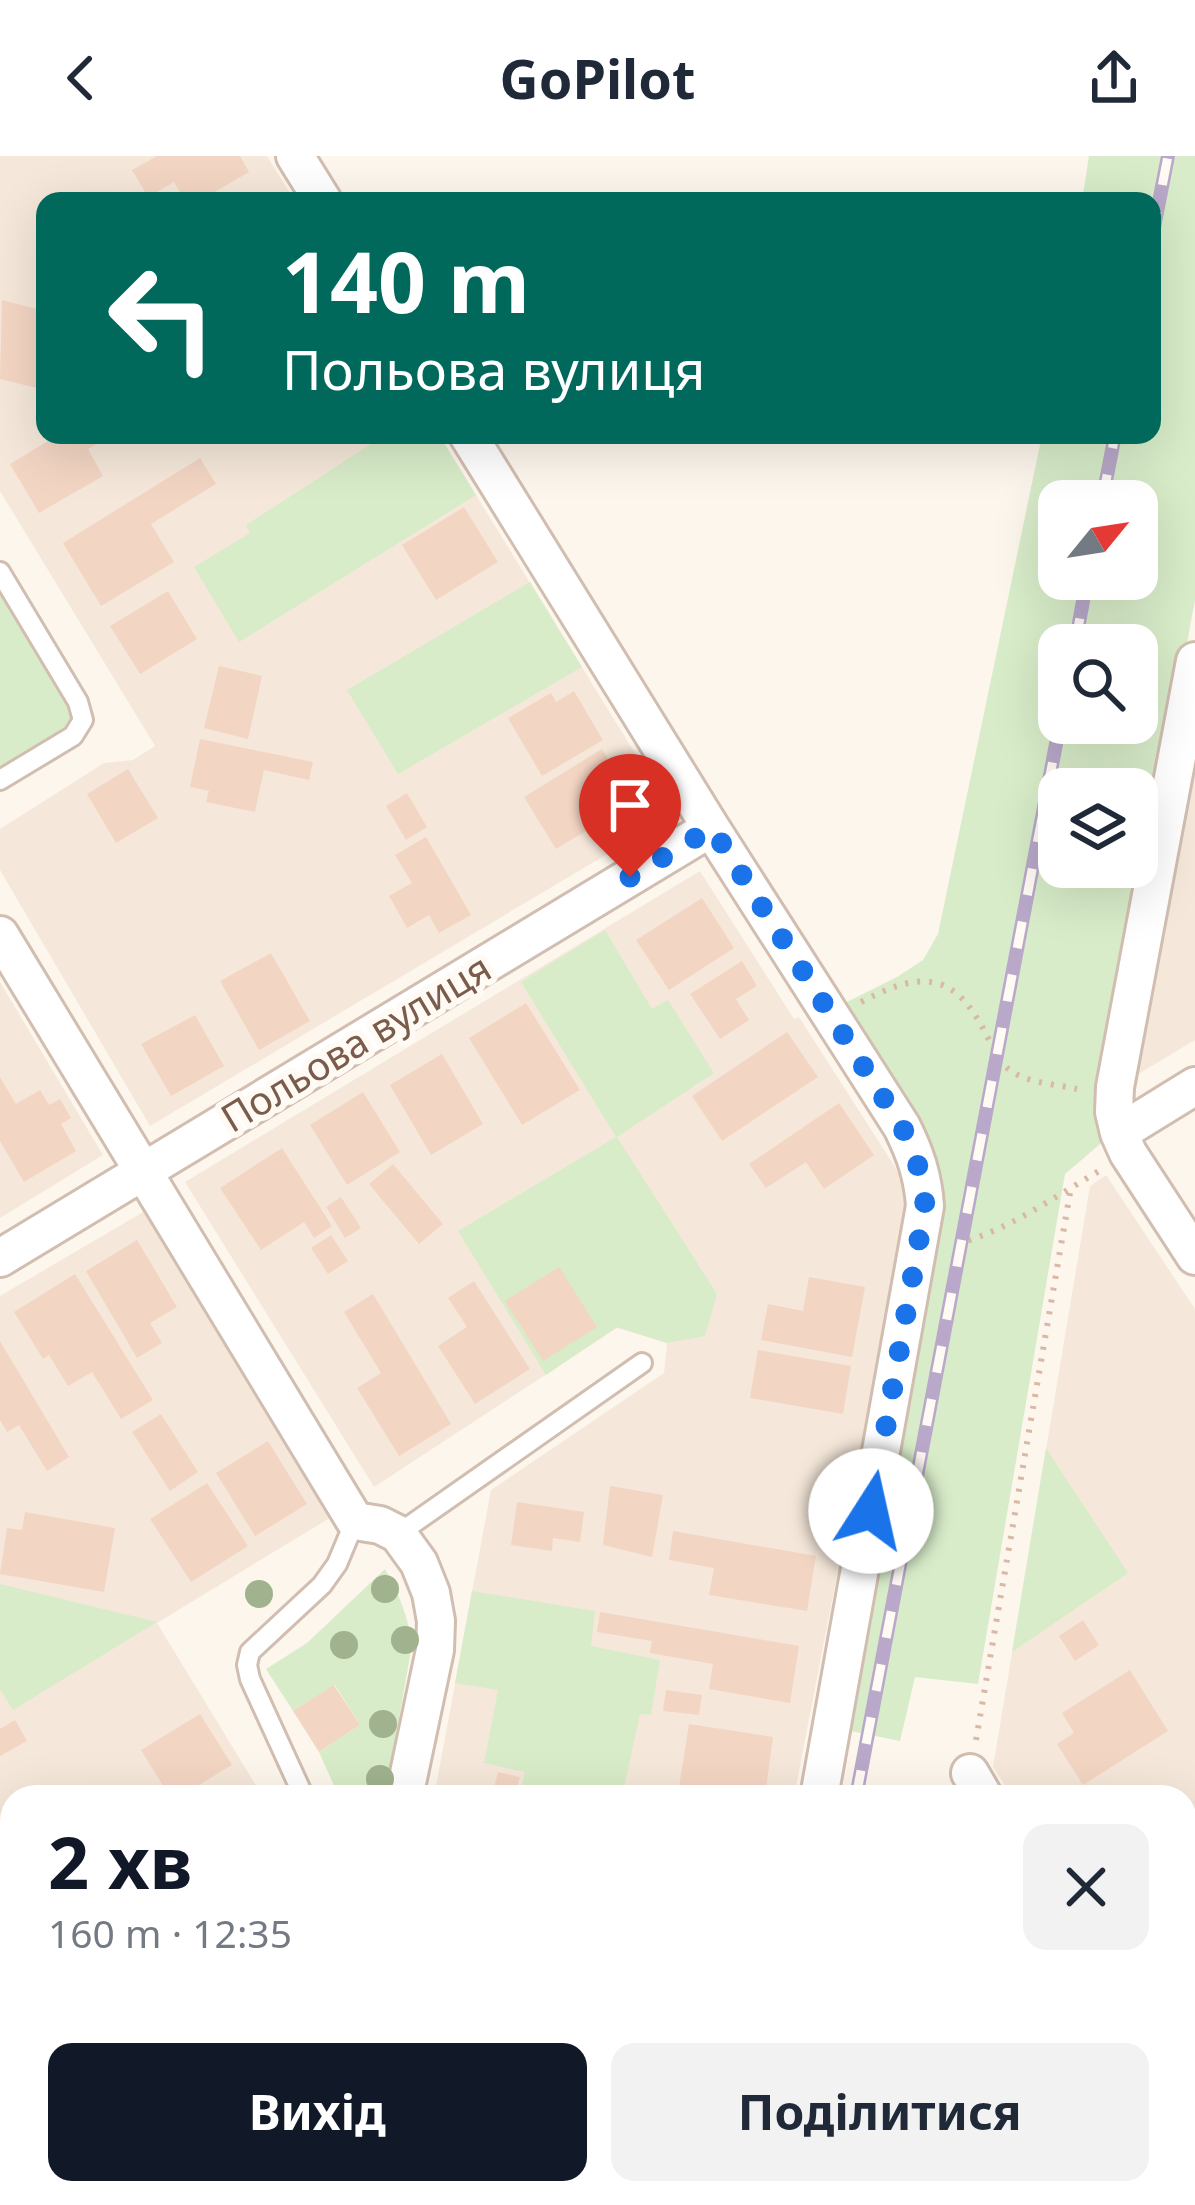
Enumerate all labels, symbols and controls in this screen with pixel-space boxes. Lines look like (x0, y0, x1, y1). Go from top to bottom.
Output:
text: GoPilot (500, 41, 695, 115)
icon: back (48, 45, 114, 111)
icon: share (1081, 45, 1147, 111)
text: 140 m (282, 223, 530, 338)
icon: left (84, 240, 240, 396)
text: Польова вулиця (282, 332, 706, 406)
north arrow (1038, 480, 1158, 600)
map controls (1038, 480, 1158, 888)
button: search (1038, 624, 1158, 744)
pin (579, 754, 681, 877)
button: layers (1038, 768, 1158, 888)
icon: arrive (597, 772, 663, 838)
street label: Польова вулиця (210, 940, 500, 1143)
position arrow (808, 1448, 934, 1574)
text: 2 хв (48, 1812, 192, 1910)
button: close (1023, 1824, 1149, 1950)
text: 160 m · 12:35 (48, 1906, 292, 1959)
button: Вихід (48, 2043, 587, 2181)
button: Поділитися (611, 2043, 1149, 2181)

